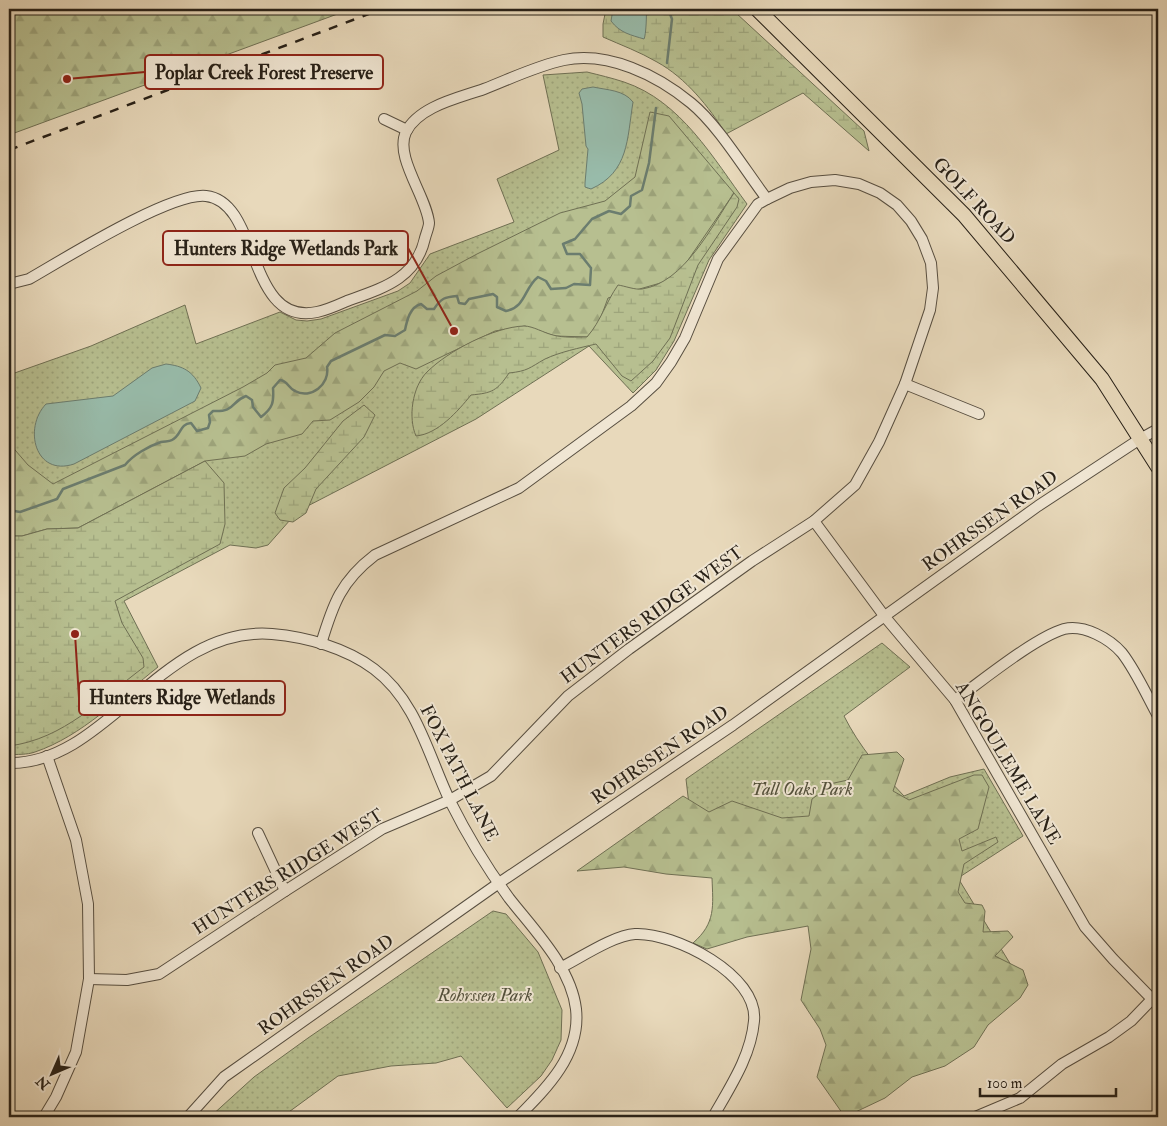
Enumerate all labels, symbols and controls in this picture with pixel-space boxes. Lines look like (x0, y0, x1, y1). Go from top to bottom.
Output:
callout: Poplar Creek Forest Preserve (145, 55, 383, 89)
text: Poplar Creek Forest Preserve (155, 61, 373, 86)
street label: GOLF ROAD (928, 153, 1020, 249)
callout: Hunters Ridge Wetlands Park (163, 231, 408, 265)
text: Hunters Ridge Wetlands Park (174, 237, 399, 262)
street label: ROHRSSEN ROAD (918, 466, 1062, 576)
street label: HUNTERS RIDGE WEST (556, 541, 748, 689)
street label: ANGOULEME LANE (950, 676, 1066, 849)
callout: Hunters Ridge Wetlands (79, 681, 285, 715)
text: Hunters Ridge Wetlands (89, 686, 275, 711)
street label: FOX PATH LANE (415, 701, 503, 845)
street label: ROHRSSEN ROAD (587, 701, 733, 809)
park label: Tall Oaks Park (751, 778, 853, 801)
street label: HUNTERS RIDGE WEST (188, 804, 388, 940)
street label: ROHRSSEN ROAD (254, 930, 398, 1040)
park label: Rohrssen Park (436, 984, 533, 1007)
north arrow (28, 1048, 78, 1098)
scale bar (980, 1066, 1116, 1098)
text: N (32, 1072, 54, 1094)
text: 100 m (987, 1074, 1023, 1093)

